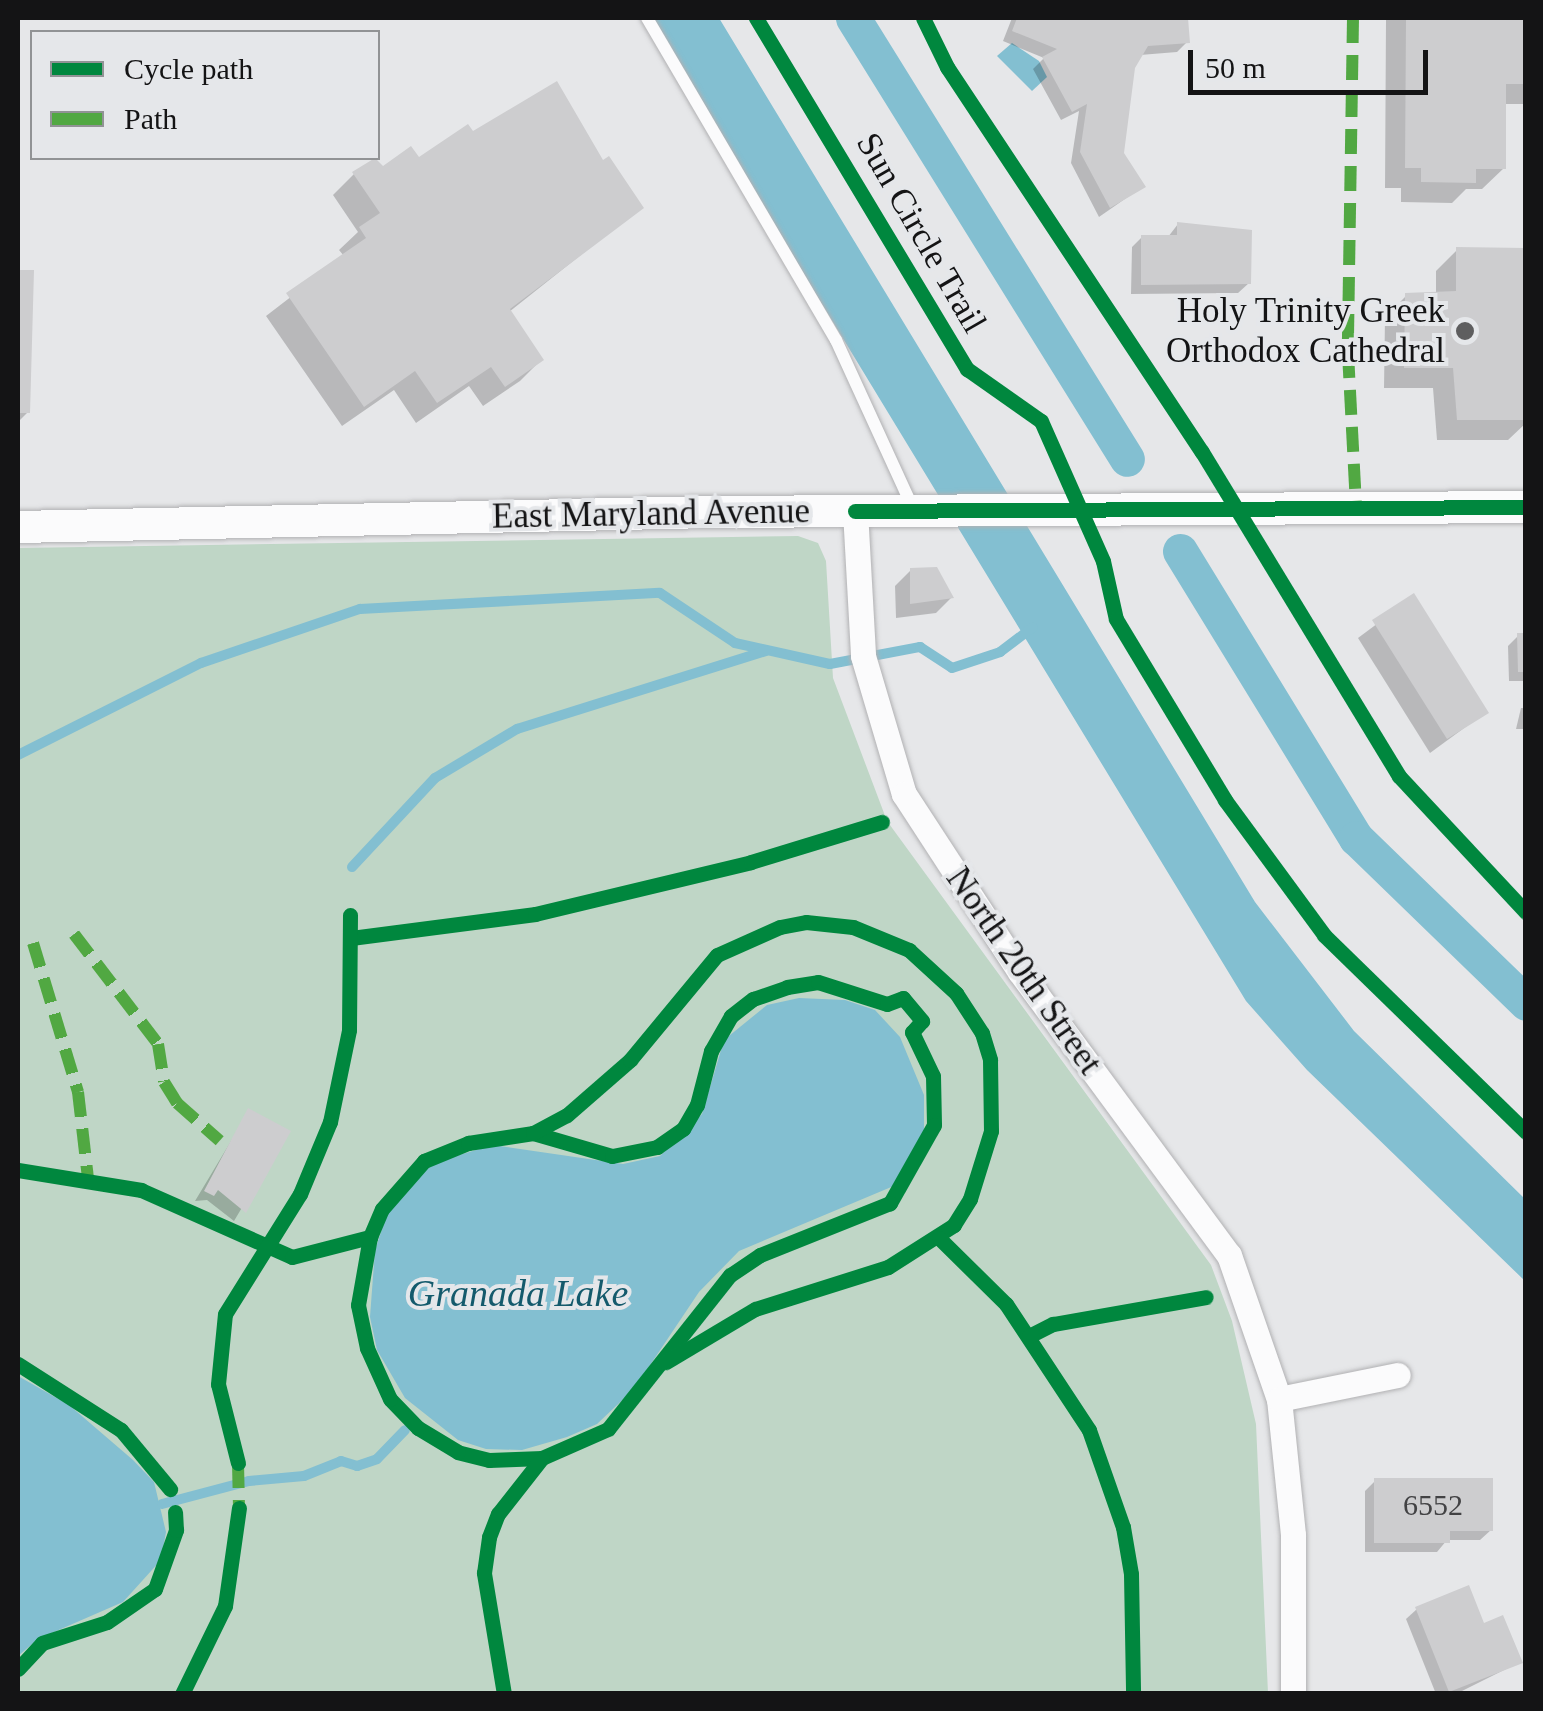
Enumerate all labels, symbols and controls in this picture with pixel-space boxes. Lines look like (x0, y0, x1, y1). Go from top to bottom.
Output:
legend (30, 30, 380, 160)
scale bar (1193, 30, 1433, 92)
text: 50 m (1205, 51, 1266, 84)
text: Cycle path (124, 52, 253, 85)
text: Path (124, 102, 177, 135)
street label: Sun Circle Trail (847, 125, 995, 341)
place label: Holy Trinity Greek Orthodox Cathedral (1166, 290, 1445, 372)
marker: Holy Trinity Greek Orthodox Cathedral (1454, 320, 1476, 342)
street label: East Maryland Avenue (491, 490, 811, 538)
street label: North 20th Street (937, 859, 1111, 1083)
water label: Granada Lake (408, 1271, 628, 1317)
house number: 6552 (1403, 1487, 1463, 1523)

